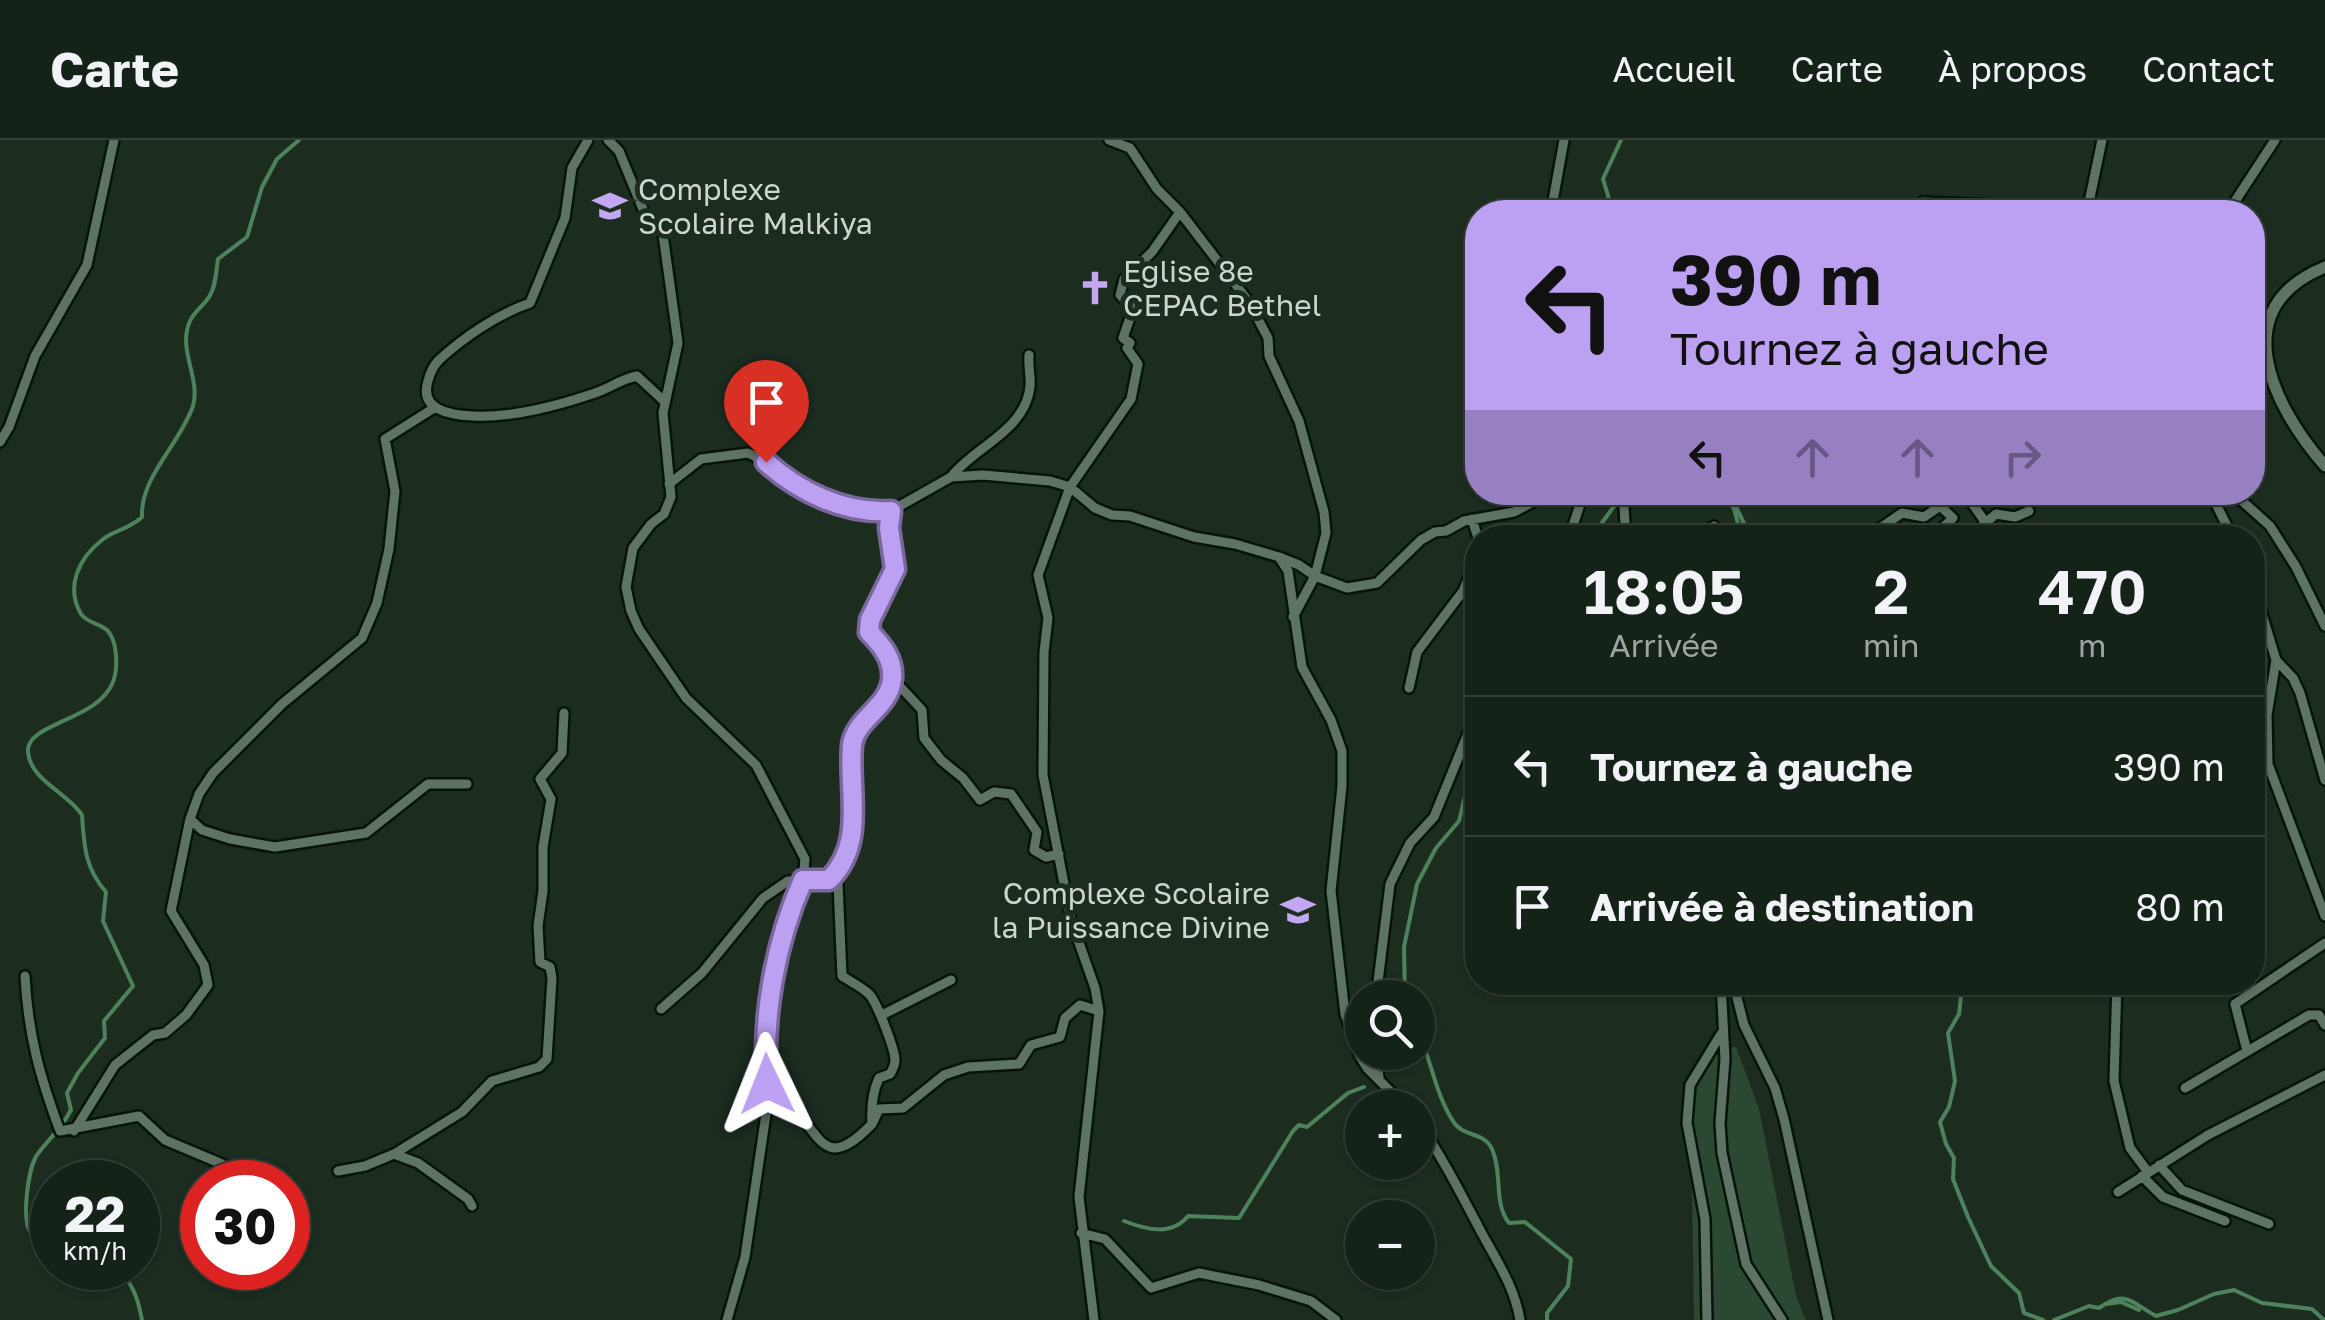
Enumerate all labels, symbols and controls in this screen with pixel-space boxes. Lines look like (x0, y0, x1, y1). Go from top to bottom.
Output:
text: Carte (50, 40, 179, 98)
text: Accueil (1613, 48, 1736, 90)
text: Carte (1791, 48, 1883, 90)
text: À propos (1938, 48, 2087, 90)
text: Contact (2142, 48, 2275, 90)
place label: Complexe Scolaire Malkiya (638, 171, 873, 241)
school or university icon: Complexe Scolaire Malkiya (591, 187, 629, 225)
text: 390 m (1670, 236, 1881, 320)
icon: left (1505, 240, 1635, 370)
place label: Eglise 8e CEPAC Bethel (1123, 253, 1321, 323)
church icon: Eglise 8e CEPAC Bethel (1076, 269, 1114, 307)
text: Tournez à gauche (1670, 321, 2049, 375)
pin (724, 360, 809, 463)
icon: arrive (739, 375, 794, 430)
icon: left (1680, 430, 1735, 485)
icon: ahead (1785, 430, 1840, 485)
icon: ahead (1890, 430, 1945, 485)
icon: right (1995, 430, 2050, 485)
text: 18:05 (1584, 555, 1744, 627)
text: 2 (1873, 555, 1909, 627)
text: 470 (2038, 555, 2146, 627)
text: Arrivée (1609, 626, 1719, 664)
text: min (1863, 626, 1920, 664)
text: m (2078, 626, 2106, 664)
icon: left (1505, 739, 1560, 794)
text: Tournez à gauche (1590, 744, 1913, 789)
text: 390 m (2113, 744, 2225, 789)
place label: Complexe Scolaire la Puissance Divine (992, 875, 1270, 945)
icon: arrive (1505, 879, 1560, 934)
text: Arrivée à destination (1590, 884, 1974, 929)
text: 80 m (2135, 884, 2225, 929)
school or university icon: Complexe Scolaire la Puissance Divine (1279, 891, 1317, 929)
map controls (1345, 980, 1435, 1290)
button: search (1345, 980, 1435, 1070)
position arrow (715, 1032, 819, 1136)
button: + (1345, 1090, 1435, 1180)
speed limit sign: 30 (180, 1160, 310, 1290)
text: 22 (64, 1183, 125, 1243)
button: − (1345, 1200, 1435, 1290)
text: km/h (63, 1235, 127, 1266)

